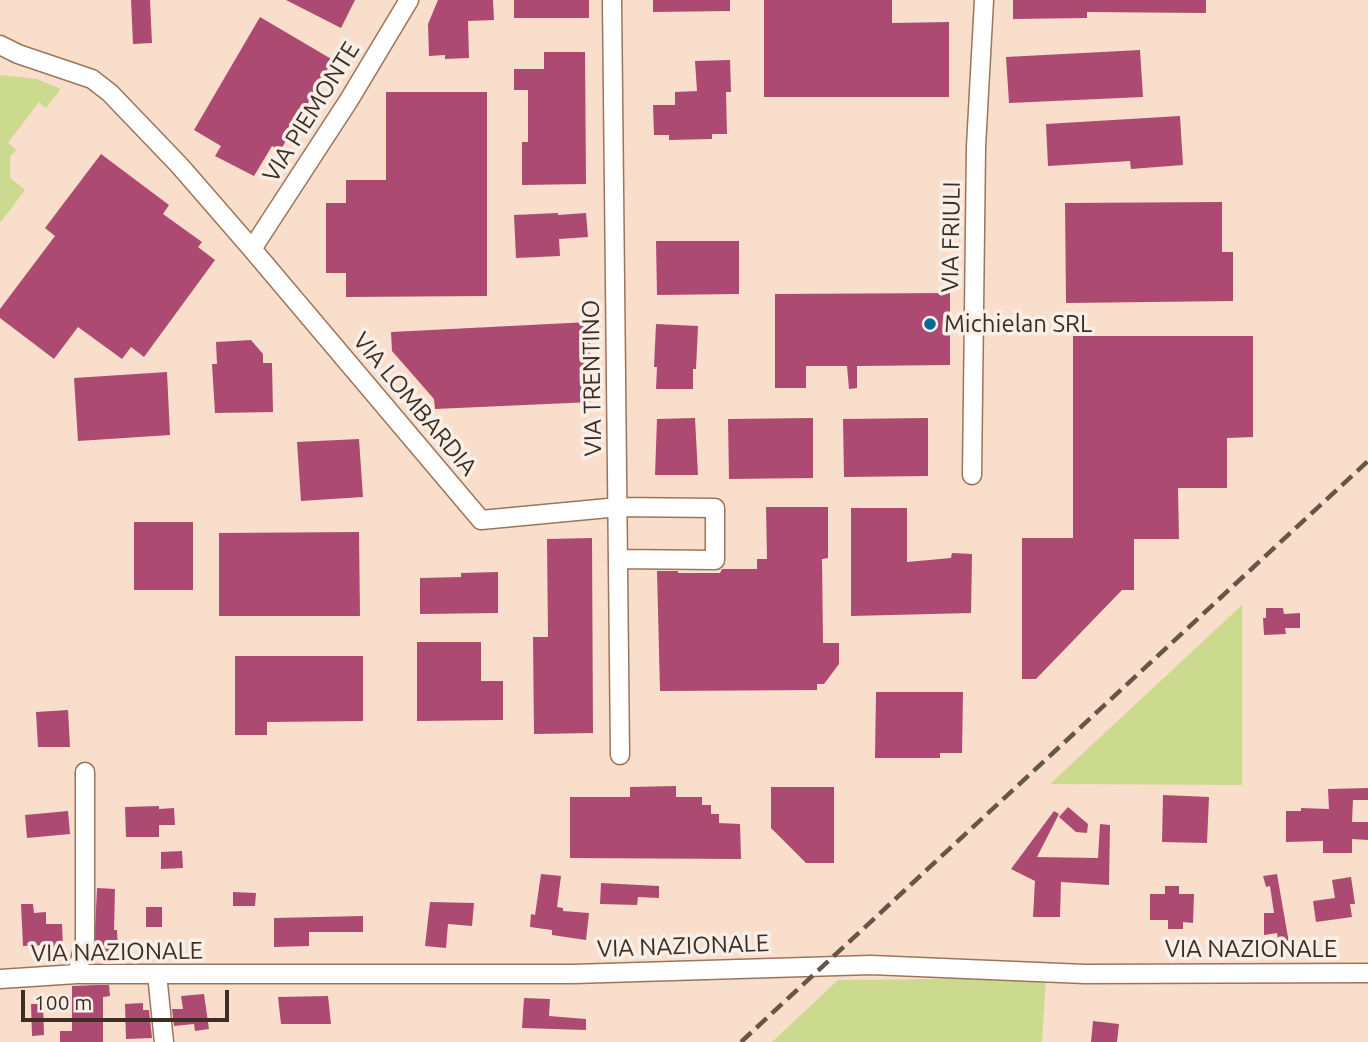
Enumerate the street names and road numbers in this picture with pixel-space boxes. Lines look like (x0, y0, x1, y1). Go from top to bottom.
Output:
street label: VIA PIEMONTE (256, 37, 366, 187)
street label: VIA FRIULI (936, 181, 966, 293)
street label: VIA TRENTINO (576, 299, 608, 457)
street label: VIA LOMBARDIA (347, 327, 483, 481)
street label: VIA NAZIONALE (596, 929, 770, 963)
street label: VIA NAZIONALE (1165, 935, 1337, 963)
street label: VIA NAZIONALE (31, 936, 203, 968)

